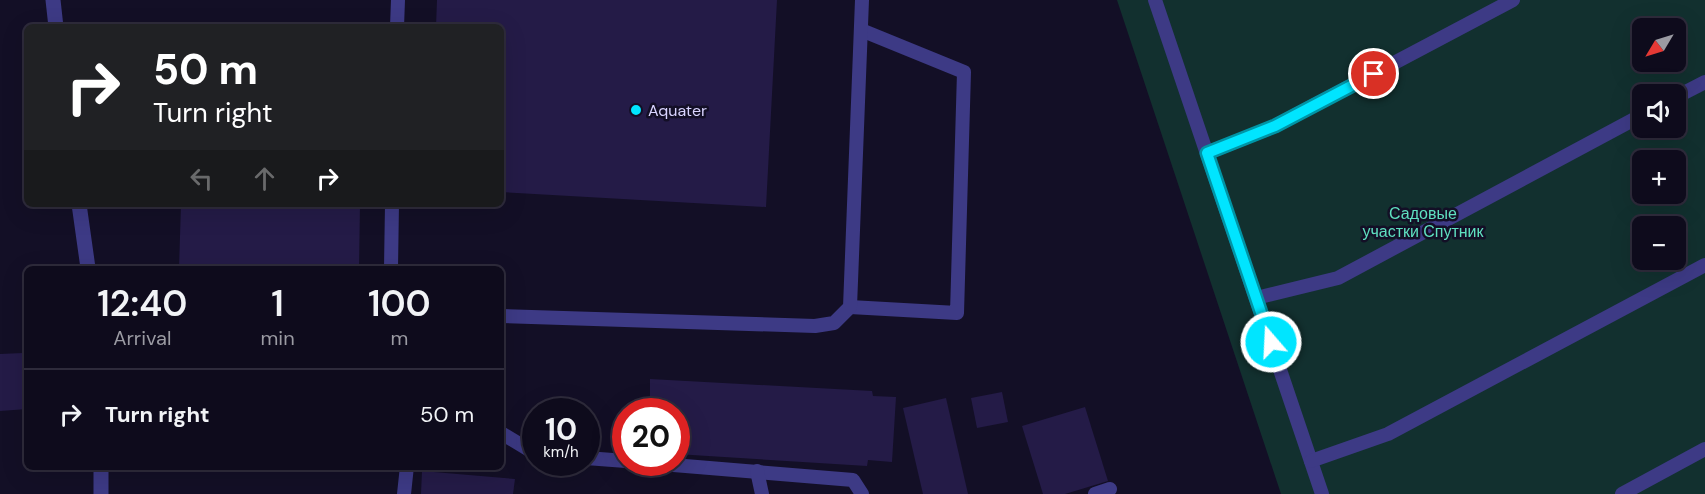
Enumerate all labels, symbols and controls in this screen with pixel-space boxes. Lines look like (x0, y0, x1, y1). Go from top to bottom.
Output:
north arrow (1632, 18, 1686, 72)
map controls (1632, 18, 1686, 270)
text: 50 m (153, 42, 258, 97)
icon: right (54, 48, 132, 126)
pin (1348, 48, 1399, 99)
icon: arrive (1357, 57, 1390, 90)
button: sound (1632, 84, 1686, 138)
text: Turn right (153, 95, 273, 130)
place label: Aquater (648, 100, 707, 121)
marker: Aquater (629, 103, 643, 117)
button: + (1632, 150, 1686, 204)
icon: left (185, 162, 218, 195)
icon: ahead (248, 162, 281, 195)
icon: right (311, 162, 344, 195)
park label: Садовые участки Спутник (1362, 203, 1485, 242)
button: − (1632, 216, 1686, 270)
text: 12:40 (97, 280, 187, 327)
text: 1 (271, 280, 284, 327)
text: 100 (368, 280, 431, 327)
position arrow (1239, 310, 1303, 374)
text: Arrival (113, 325, 171, 351)
text: min (261, 325, 295, 351)
text: m (390, 325, 408, 351)
icon: right (54, 398, 87, 431)
speed limit sign: 20 (612, 398, 690, 476)
text: Turn right (105, 400, 210, 429)
text: 50 m (420, 400, 474, 429)
text: 10 (545, 410, 577, 449)
text: km/h (543, 442, 579, 462)

